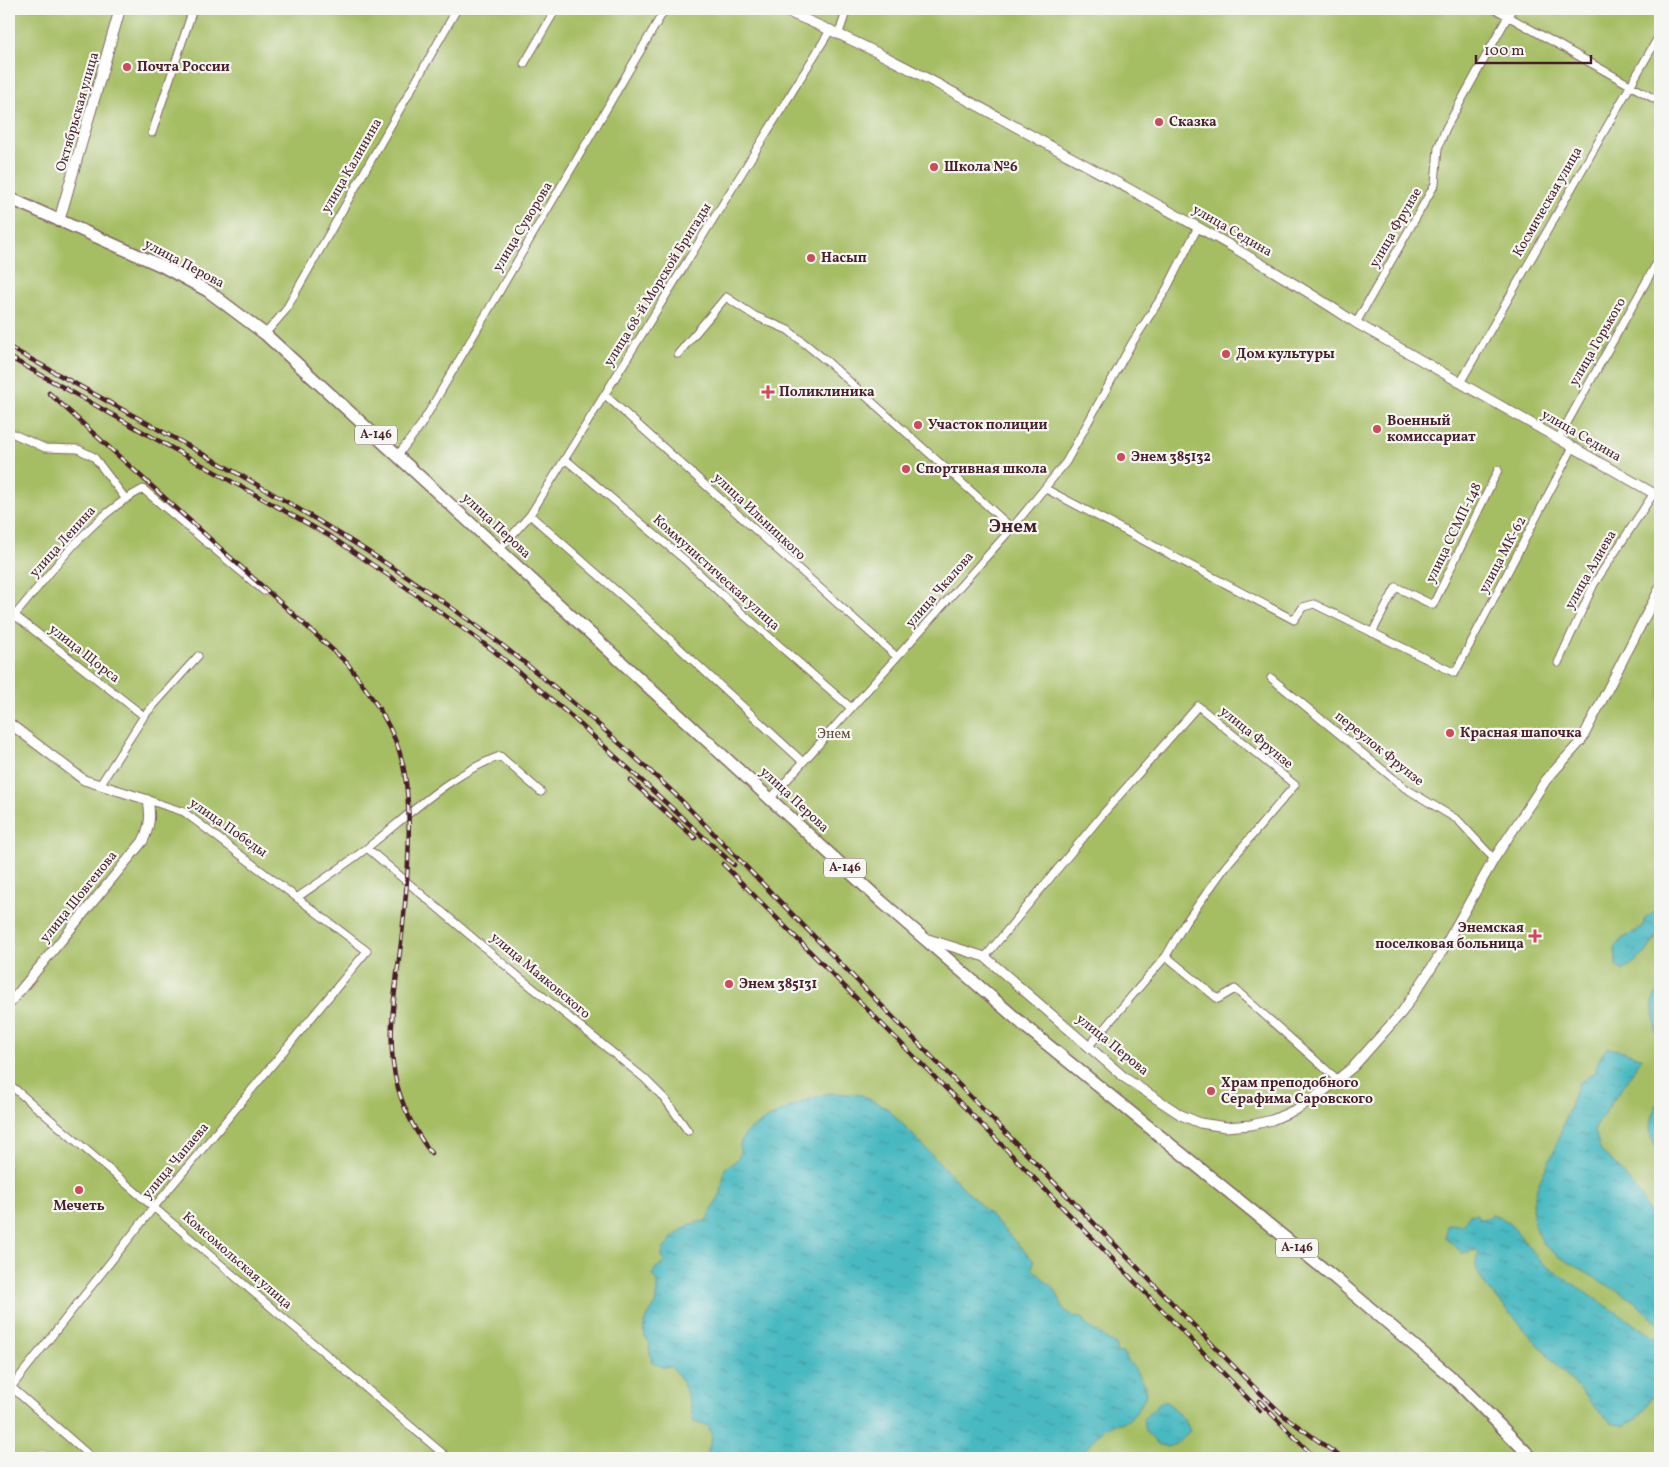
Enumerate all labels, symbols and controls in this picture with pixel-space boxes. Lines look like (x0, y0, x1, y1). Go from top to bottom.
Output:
scale bar (1476, 32, 1592, 64)
text: 100 m (1484, 41, 1524, 62)
street label: Октябрьская улица (52, 50, 104, 174)
place label: Почта России (137, 58, 230, 77)
marker: Почта России (121, 61, 133, 73)
place label: Сказка (1169, 113, 1217, 132)
street label: улица Калинина (317, 115, 387, 217)
marker: Сказка (1153, 116, 1165, 128)
street label: Космическая улица (1509, 143, 1587, 261)
place label: Школа №6 (944, 158, 1018, 177)
marker: Школа №6 (928, 161, 940, 173)
street label: улица Суворова (489, 178, 557, 276)
street label: улица Фрунзе (1365, 184, 1427, 272)
street label: улица 68-й Морской Бригады (600, 199, 716, 370)
street label: улица Седина (1188, 200, 1276, 262)
street label: улица Перова (141, 235, 227, 293)
place label: Насып (821, 249, 867, 268)
marker: Насып (805, 252, 817, 264)
street label: улица Горького (1565, 294, 1631, 390)
place label: Дом культуры (1236, 345, 1335, 364)
marker: Дом культуры (1220, 348, 1232, 360)
place label: Поликлиника (779, 383, 875, 402)
marker: Поликлиника (761, 385, 775, 399)
street label: улица Седина (1537, 405, 1625, 467)
place label: Военный комиссариат (1387, 412, 1476, 447)
place label: Участок полиции (928, 416, 1048, 435)
marker: Участок полиции (912, 419, 924, 431)
marker: Военный комиссариат (1371, 423, 1383, 435)
road number: А-146 (355, 426, 397, 444)
place label: Энем 385132 (1131, 448, 1211, 467)
marker: Энем 385132 (1115, 451, 1127, 463)
place label: Спортивная школа (916, 460, 1048, 479)
marker: Спортивная школа (900, 463, 912, 475)
street label: улица Ильницкого (708, 469, 810, 565)
street label: улица ССМП-148 (1422, 480, 1486, 586)
street label: улица Перова (457, 489, 535, 563)
street label: улица Ленина (26, 502, 100, 582)
street label: Коммунистическая улица (648, 511, 784, 635)
street label: улица МК-62 (1475, 513, 1531, 597)
district label: Энем (989, 514, 1037, 540)
street label: улица Алиева (1561, 527, 1621, 613)
street label: улица Чкалова (902, 548, 978, 632)
street label: улица Щорса (45, 620, 123, 688)
street label: улица Фрунзе (1215, 702, 1297, 774)
street label: переулок Фрунзе (1330, 707, 1428, 791)
place label: Красная шапочка (1460, 724, 1582, 743)
park label: Энем (817, 725, 851, 744)
marker: Красная шапочка (1444, 727, 1456, 739)
street label: улица Перова (755, 763, 833, 837)
street label: улица Победы (185, 794, 271, 862)
street label: улица Шовгенова (36, 847, 122, 947)
road number: А-146 (824, 858, 866, 878)
place label: Энемская поселковая больница (1375, 919, 1524, 954)
street label: улица Маяковского (486, 928, 594, 1024)
marker: Энемская поселковая больница (1528, 929, 1542, 943)
place label: Энем 385131 (739, 975, 817, 994)
marker: Энем 385131 (723, 978, 735, 990)
street label: улица Перова (1072, 1010, 1152, 1080)
place label: Храм преподобного Серафима Саровского (1221, 1074, 1373, 1109)
marker: Храм преподобного Серафима Саровского (1205, 1085, 1217, 1097)
street label: улица Чапаева (138, 1119, 214, 1203)
marker: Мечеть (73, 1184, 85, 1196)
place label: Мечеть (53, 1197, 105, 1216)
street label: Комсомольская улица (178, 1208, 296, 1314)
road number: А-146 (1276, 1238, 1318, 1258)

